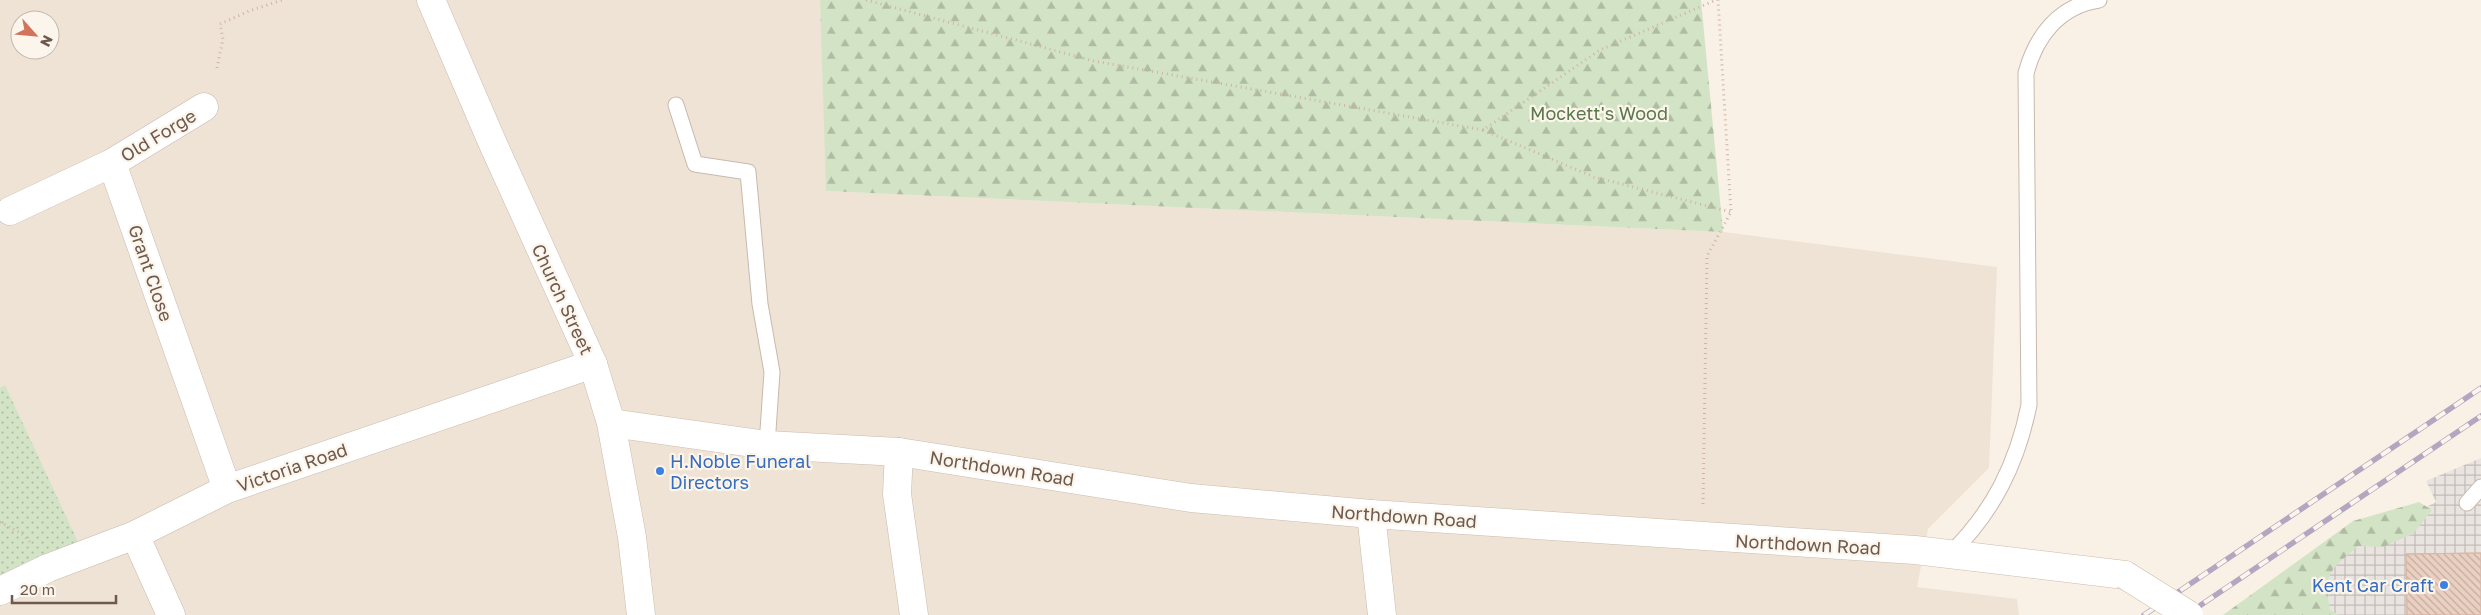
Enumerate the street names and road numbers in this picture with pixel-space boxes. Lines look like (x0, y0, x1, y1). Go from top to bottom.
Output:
street label: Old Forge (116, 104, 200, 166)
street label: Grant Close (124, 222, 178, 324)
street label: Church Street (528, 240, 598, 358)
street label: Victoria Road (234, 438, 350, 496)
street label: Northdown Road (928, 446, 1076, 490)
street label: Northdown Road (1330, 500, 1478, 532)
street label: Northdown Road (1734, 529, 1882, 559)

